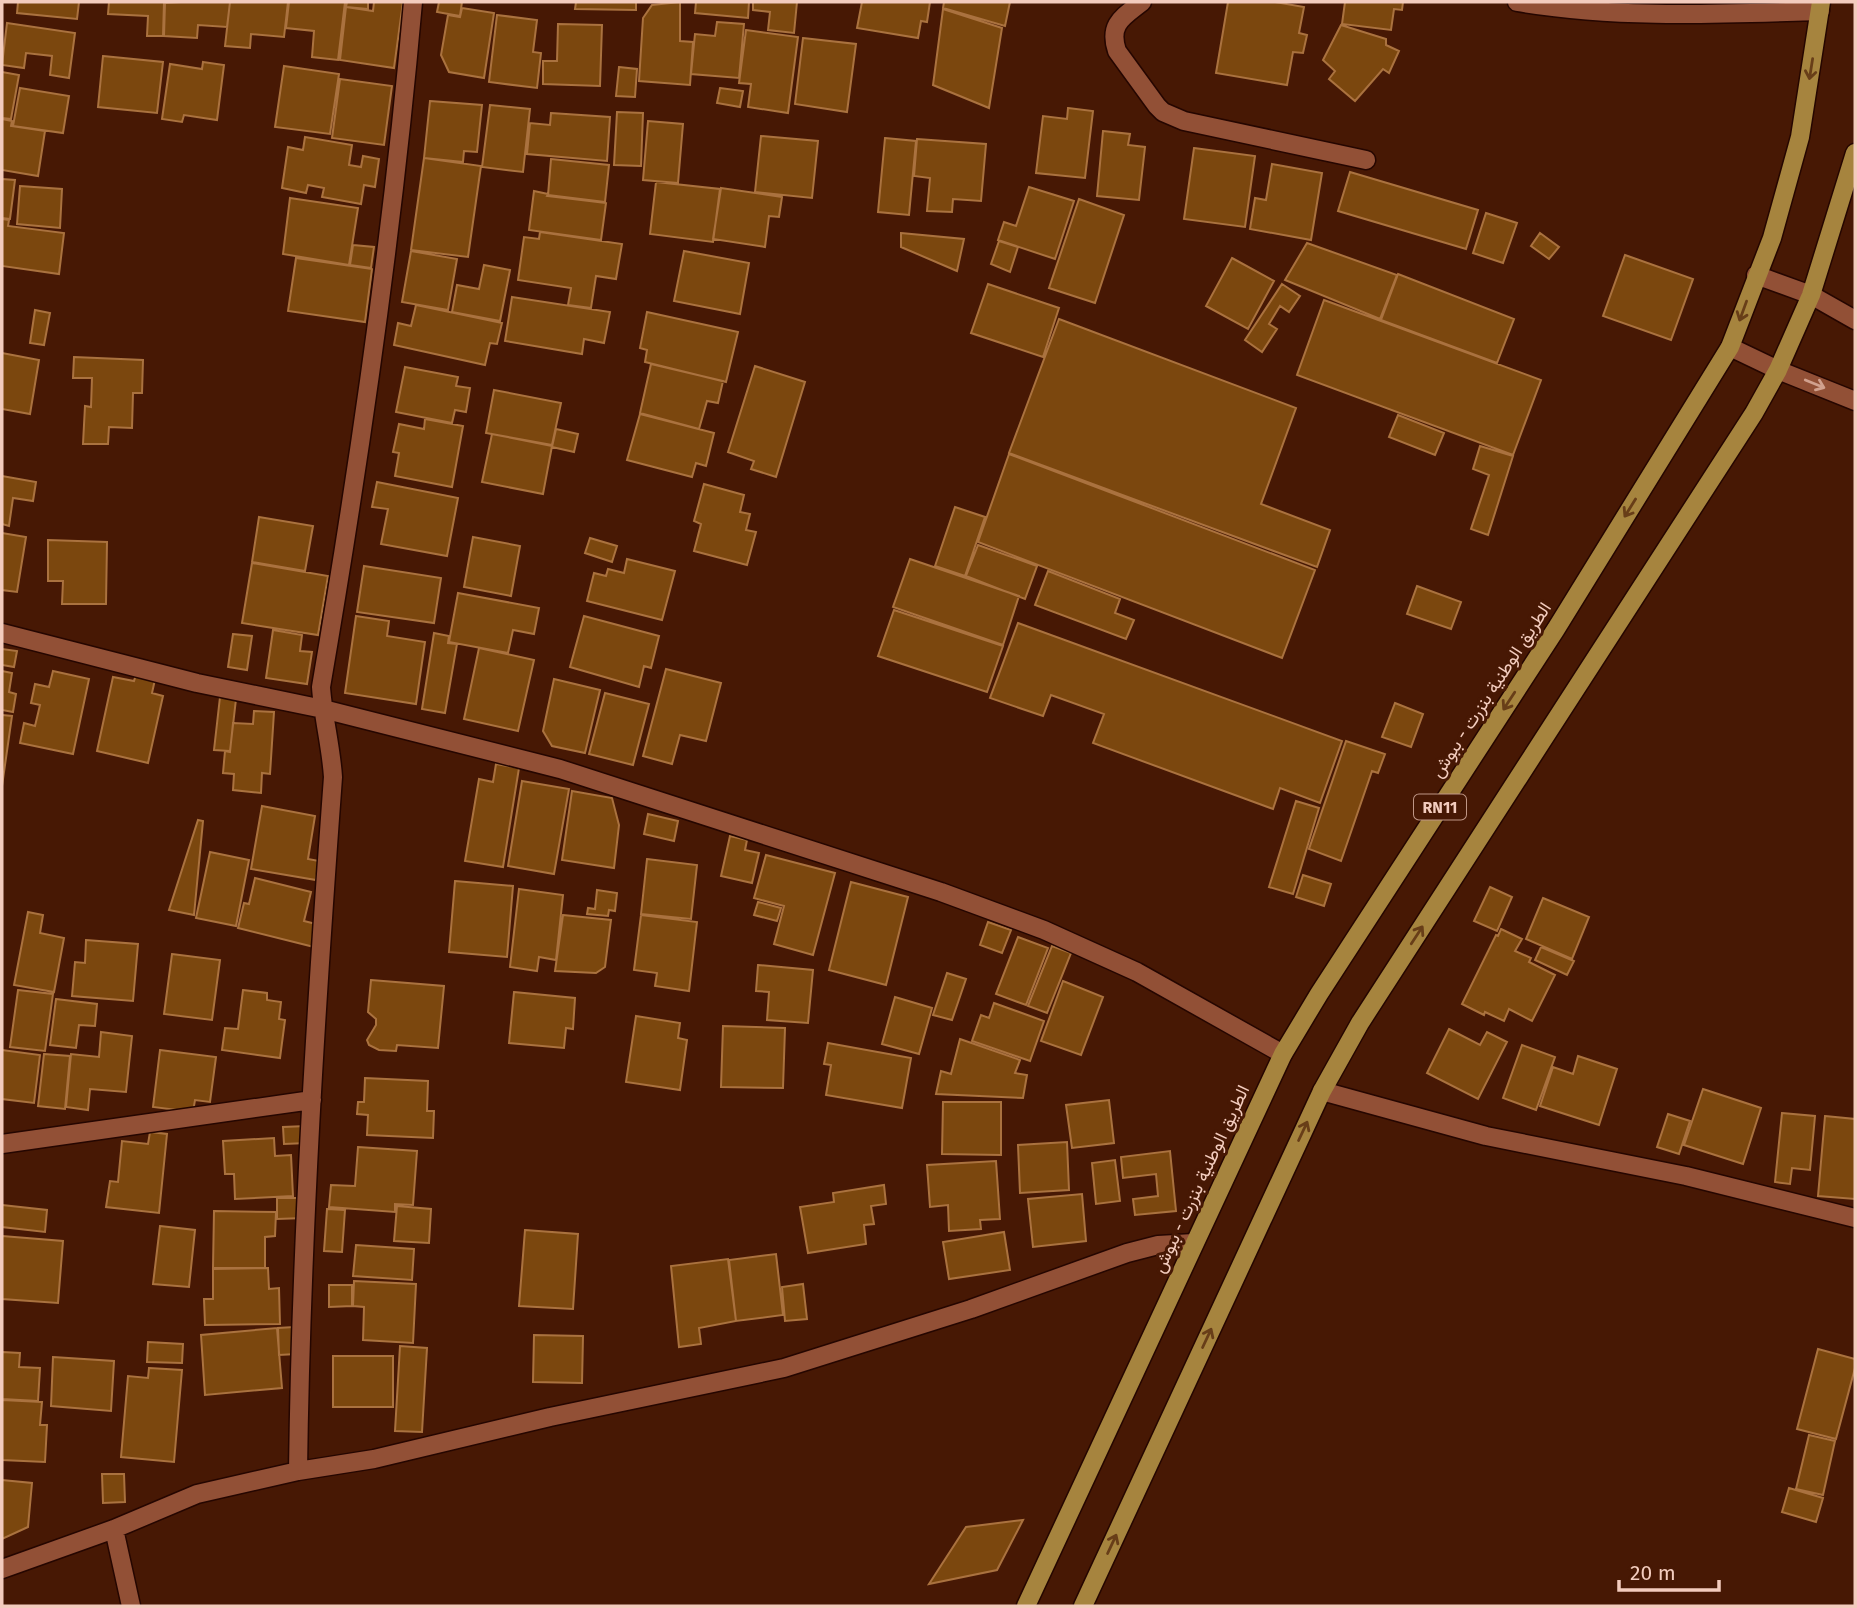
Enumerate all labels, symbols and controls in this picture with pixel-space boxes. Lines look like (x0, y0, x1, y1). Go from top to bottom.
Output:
one-way arrow (1804, 57, 1817, 80)
one-way arrow (1736, 299, 1748, 321)
one-way arrow (1803, 379, 1825, 392)
one-way arrow (1623, 497, 1637, 517)
street label: الطريق الوطنية بنزرت - ببوش (1426, 598, 1556, 782)
one-way arrow (1502, 690, 1516, 710)
road number: RN11 (1414, 794, 1466, 820)
one-way arrow (1410, 926, 1425, 945)
street label: الطريق الوطنية بنزرت - ببوش (1148, 1082, 1254, 1276)
one-way arrow (1297, 1121, 1310, 1142)
one-way arrow (1201, 1328, 1215, 1349)
one-way arrow (1106, 1534, 1119, 1555)
scale bar (1619, 1548, 1719, 1592)
text: 20 m (1630, 1560, 1676, 1586)

